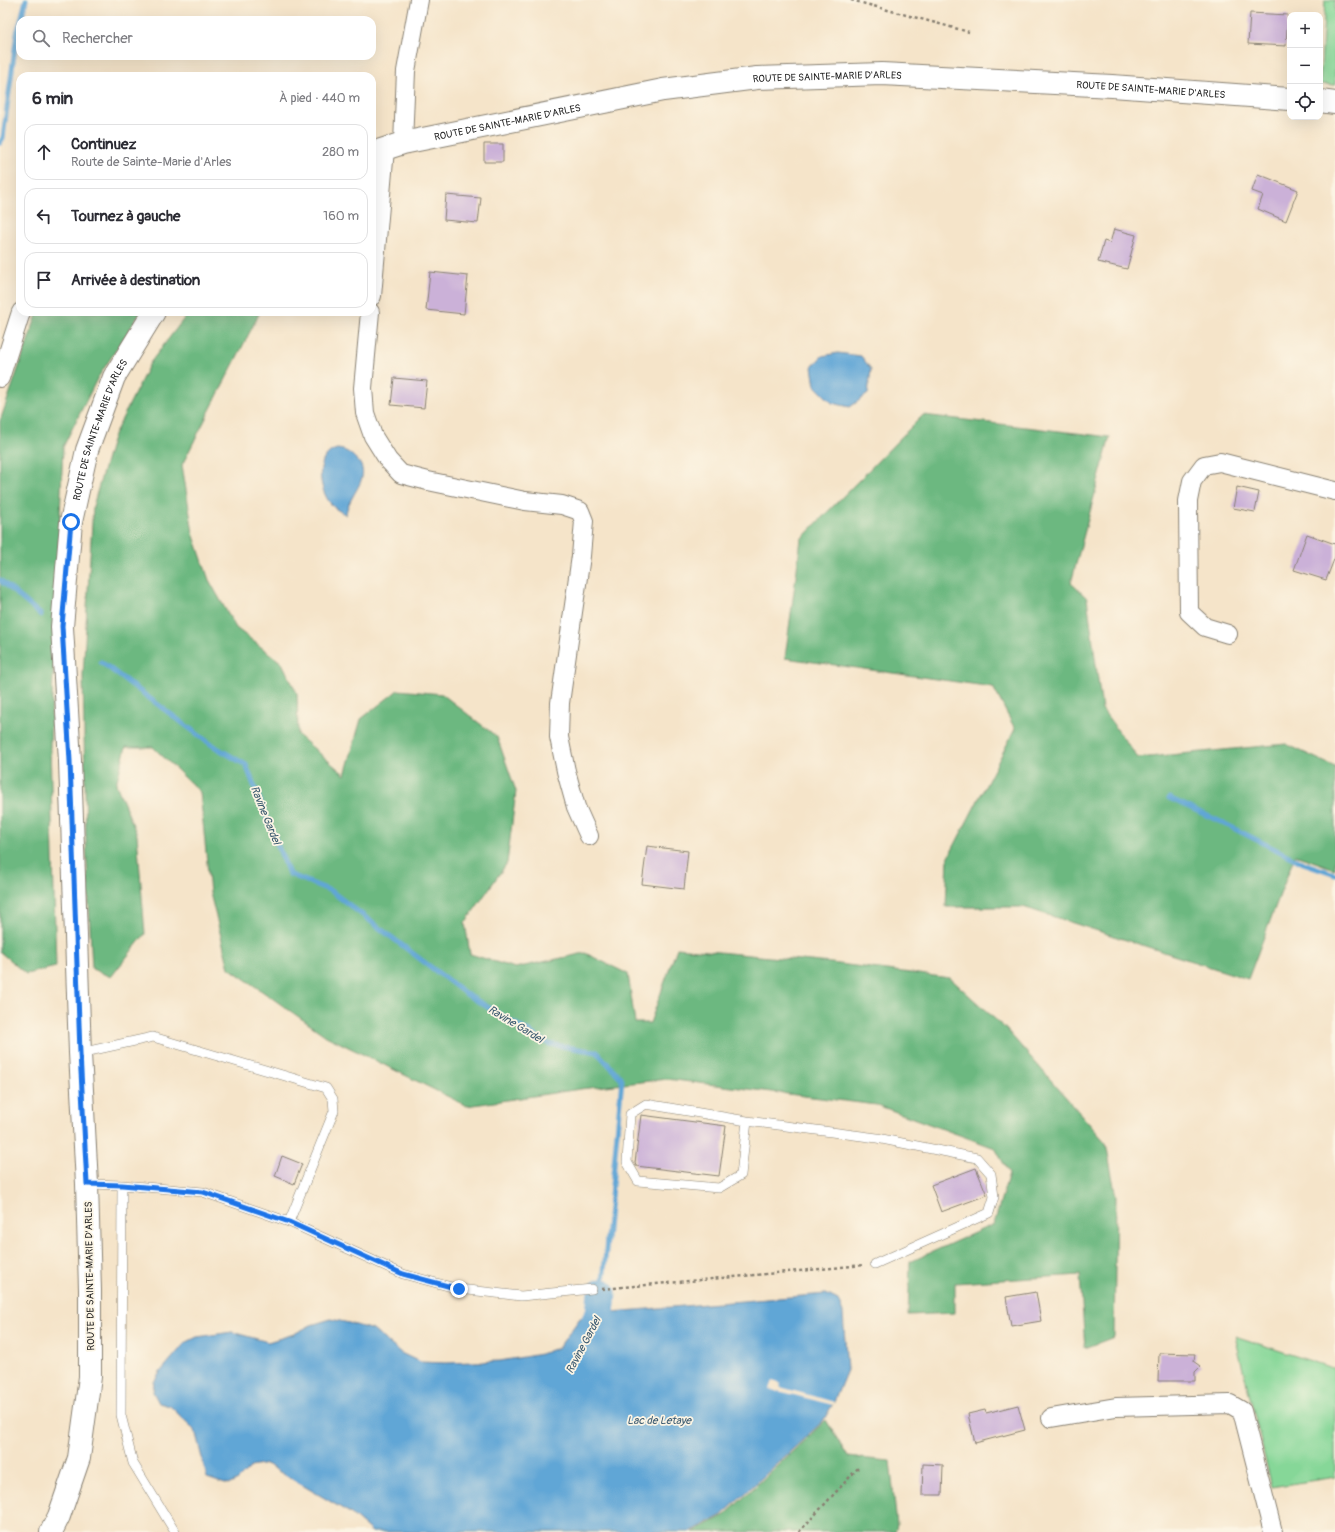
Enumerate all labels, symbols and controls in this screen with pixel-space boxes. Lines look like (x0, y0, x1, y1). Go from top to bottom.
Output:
map controls (1287, 12, 1323, 120)
button: + (1287, 12, 1323, 48)
search box (16, 16, 376, 60)
icon: search (30, 27, 52, 49)
text: Rechercher (62, 29, 133, 48)
button: − (1287, 48, 1323, 84)
street label: ROUTE DE SAINTE-MARIE D'ARLES (752, 69, 902, 85)
street label: ROUTE DE SAINTE-MARIE D'ARLES (1076, 79, 1226, 101)
button: locate (1287, 84, 1323, 120)
text: 6 min (32, 88, 73, 109)
text: À pied · 440 m (279, 90, 360, 106)
street label: ROUTE DE SAINTE-MARIE D'ARLES (433, 102, 582, 144)
text: Continuez (71, 135, 136, 154)
icon: ahead (33, 141, 55, 163)
text: 280 m (322, 144, 359, 160)
text: Route de Sainte-Marie d'Arles (71, 154, 231, 170)
icon: left (33, 205, 55, 227)
text: Tournez à gauche (71, 207, 181, 226)
text: 160 m (323, 208, 359, 224)
icon: arrive (33, 269, 55, 291)
text: Arrivée à destination (71, 271, 200, 290)
street label: ROUTE DE SAINTE-MARIE D'ARLES (71, 357, 131, 502)
route start (62, 513, 80, 531)
water label: Ravine Gardel (248, 784, 284, 848)
water label: Ravine Gardel (486, 1003, 547, 1047)
street label: ROUTE DE SAINTE-MARIE D'ARLES (83, 1201, 97, 1351)
route end (450, 1280, 468, 1298)
water label: Ravine Gardel (563, 1314, 604, 1376)
water label: Lac de Letaye (627, 1414, 692, 1427)

